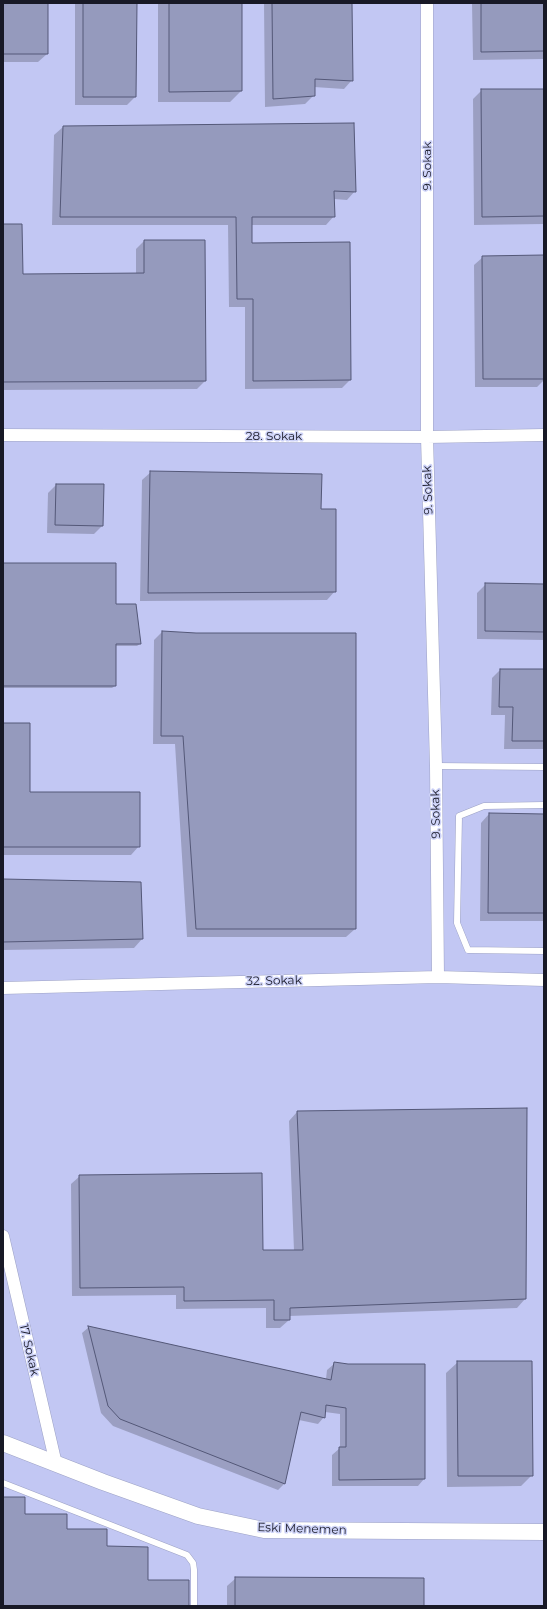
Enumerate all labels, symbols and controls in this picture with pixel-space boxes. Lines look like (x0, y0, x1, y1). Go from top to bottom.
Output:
street label: 9. Sokak (420, 141, 434, 191)
street label: 28. Sokak (246, 429, 302, 443)
street label: 9. Sokak (420, 465, 436, 515)
street label: 9. Sokak (428, 789, 444, 839)
street label: 32. Sokak (246, 973, 302, 989)
street label: 17. Sokak (16, 1323, 42, 1377)
street label: Eski Menemen (257, 1520, 347, 1538)

